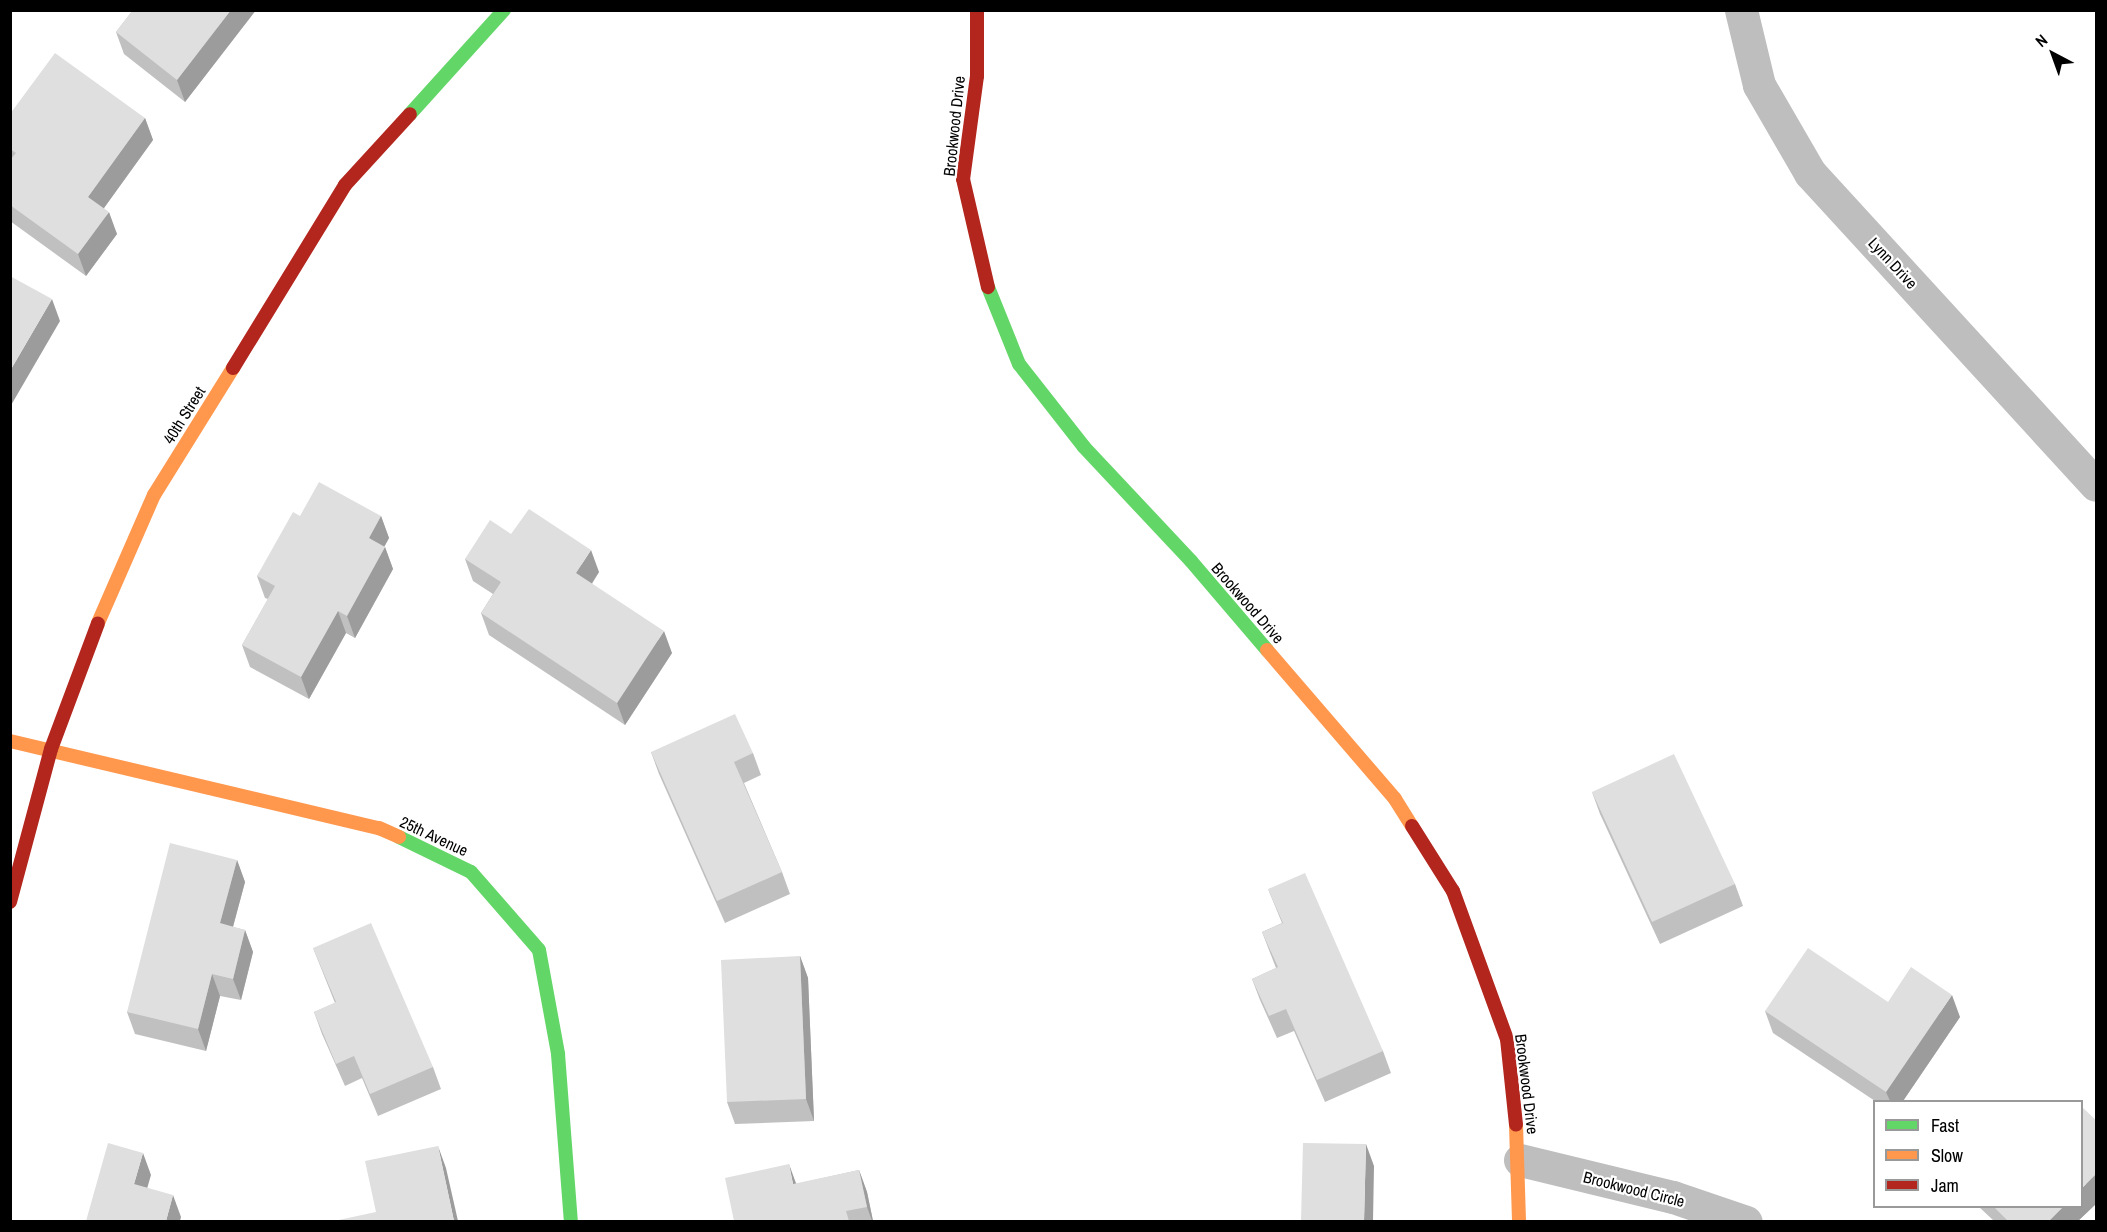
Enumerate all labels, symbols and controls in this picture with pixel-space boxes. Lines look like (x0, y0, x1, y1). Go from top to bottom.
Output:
north arrow (2023, 24, 2083, 84)
text: N (2030, 29, 2052, 52)
street label: Brookwood Drive (939, 75, 969, 177)
street label: Lynn Drive (1865, 233, 1921, 293)
street label: 40th Street (159, 383, 209, 447)
street label: Brookwood Drive (1208, 559, 1288, 647)
street label: 25th Avenue (397, 812, 471, 860)
street label: Brookwood Drive (1511, 1033, 1543, 1135)
legend (1873, 1100, 2083, 1208)
text: Fast (1931, 1113, 1959, 1138)
text: Slow (1931, 1143, 1963, 1168)
street label: Brookwood Circle (1581, 1167, 1687, 1211)
text: Jam (1931, 1173, 1959, 1198)

